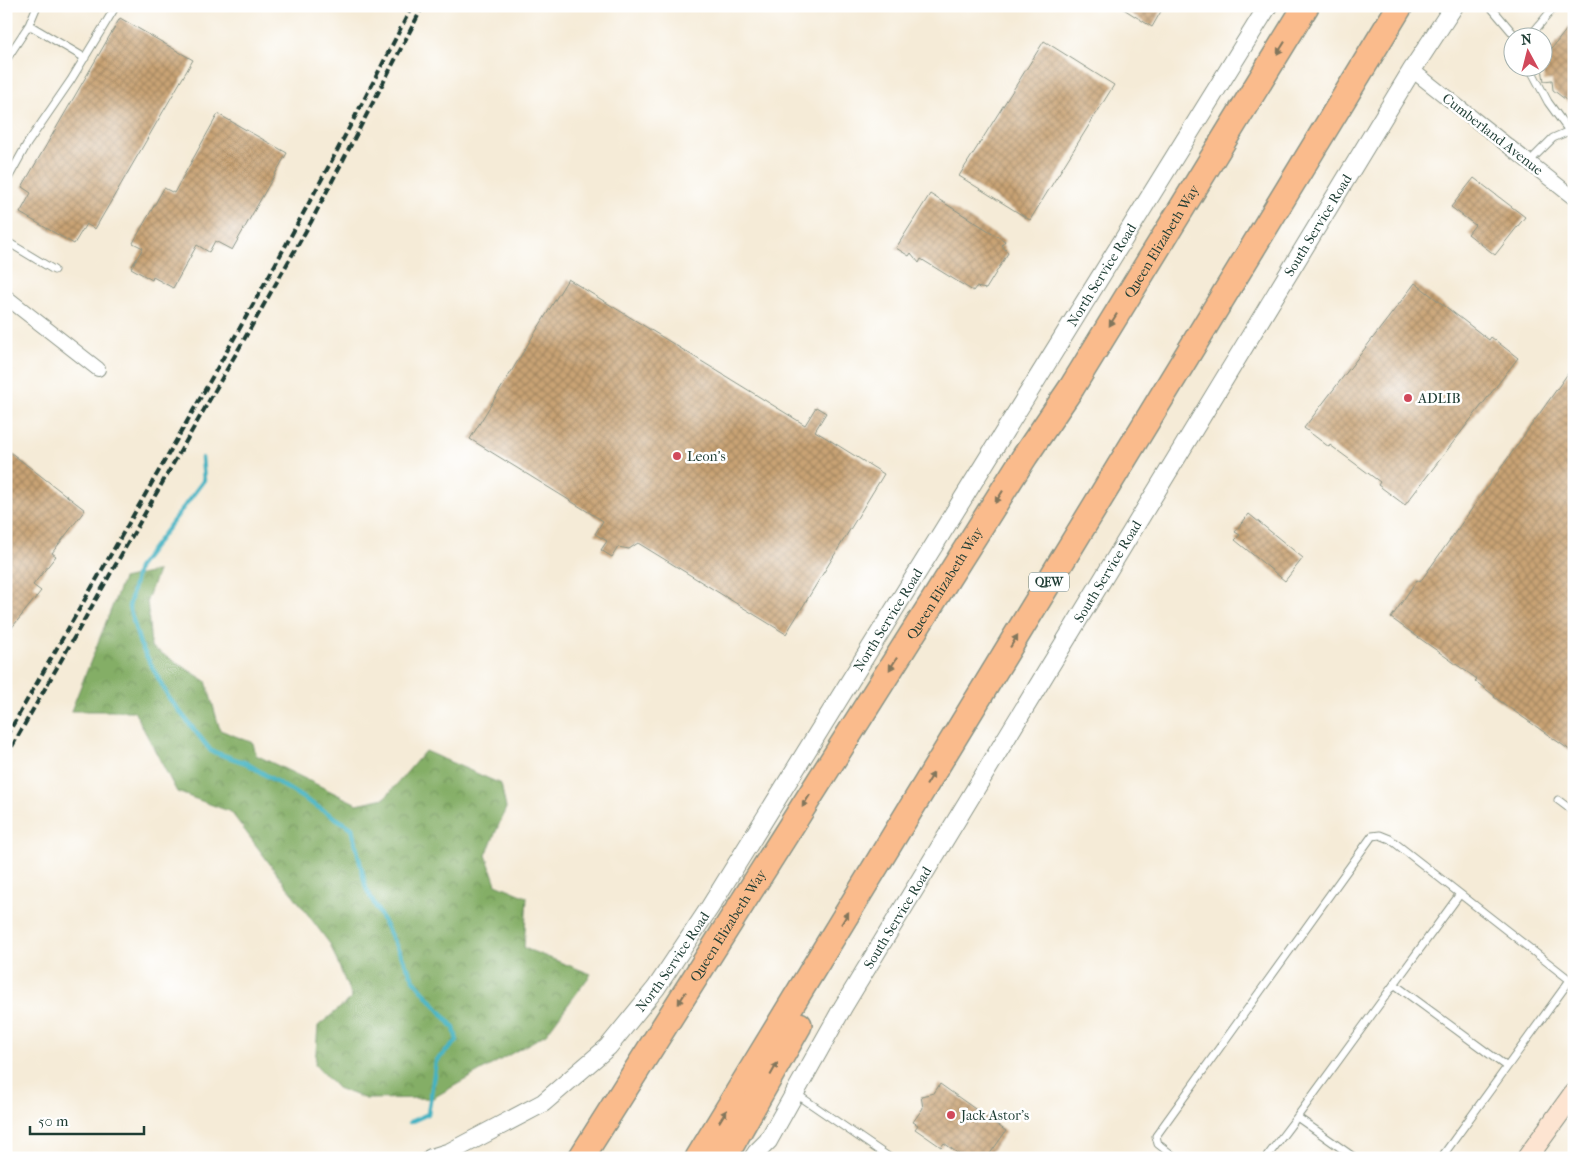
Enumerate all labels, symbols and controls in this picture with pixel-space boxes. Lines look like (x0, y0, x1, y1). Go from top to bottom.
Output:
north arrow (1502, 28, 1552, 78)
text: N (1520, 30, 1533, 49)
one-way arrow (1276, 41, 1285, 54)
street label: Cumberland Avenue (1439, 90, 1547, 179)
street label: South Service Road (1281, 171, 1356, 280)
street label: Queen Elizabeth Way (1121, 181, 1203, 301)
street label: North Service Road (1064, 220, 1140, 330)
one-way arrow (1108, 314, 1118, 327)
place label: ADLIB (1417, 390, 1461, 407)
marker: ADLIB (1402, 392, 1414, 404)
place label: Leon's (687, 448, 726, 465)
marker: Leon's (671, 450, 683, 462)
one-way arrow (994, 491, 1003, 504)
street label: South Service Road (1070, 517, 1146, 626)
street label: Queen Elizabeth Way (903, 524, 987, 643)
street label: North Service Road (850, 565, 927, 675)
road number: QEW (1029, 572, 1069, 592)
one-way arrow (1009, 634, 1019, 647)
one-way arrow (888, 658, 898, 671)
one-way arrow (925, 773, 934, 786)
one-way arrow (801, 795, 811, 808)
street label: South Service Road (860, 863, 935, 972)
street label: Queen Elizabeth Way (687, 866, 771, 985)
street label: North Service Road (632, 908, 714, 1015)
one-way arrow (841, 912, 850, 925)
one-way arrow (677, 991, 686, 1004)
one-way arrow (769, 1063, 778, 1076)
scale bar (30, 1104, 144, 1136)
place label: Jack Astor's (960, 1107, 1029, 1124)
marker: Jack Astor's (945, 1109, 957, 1121)
one-way arrow (719, 1110, 728, 1123)
text: 50 m (38, 1112, 69, 1130)

